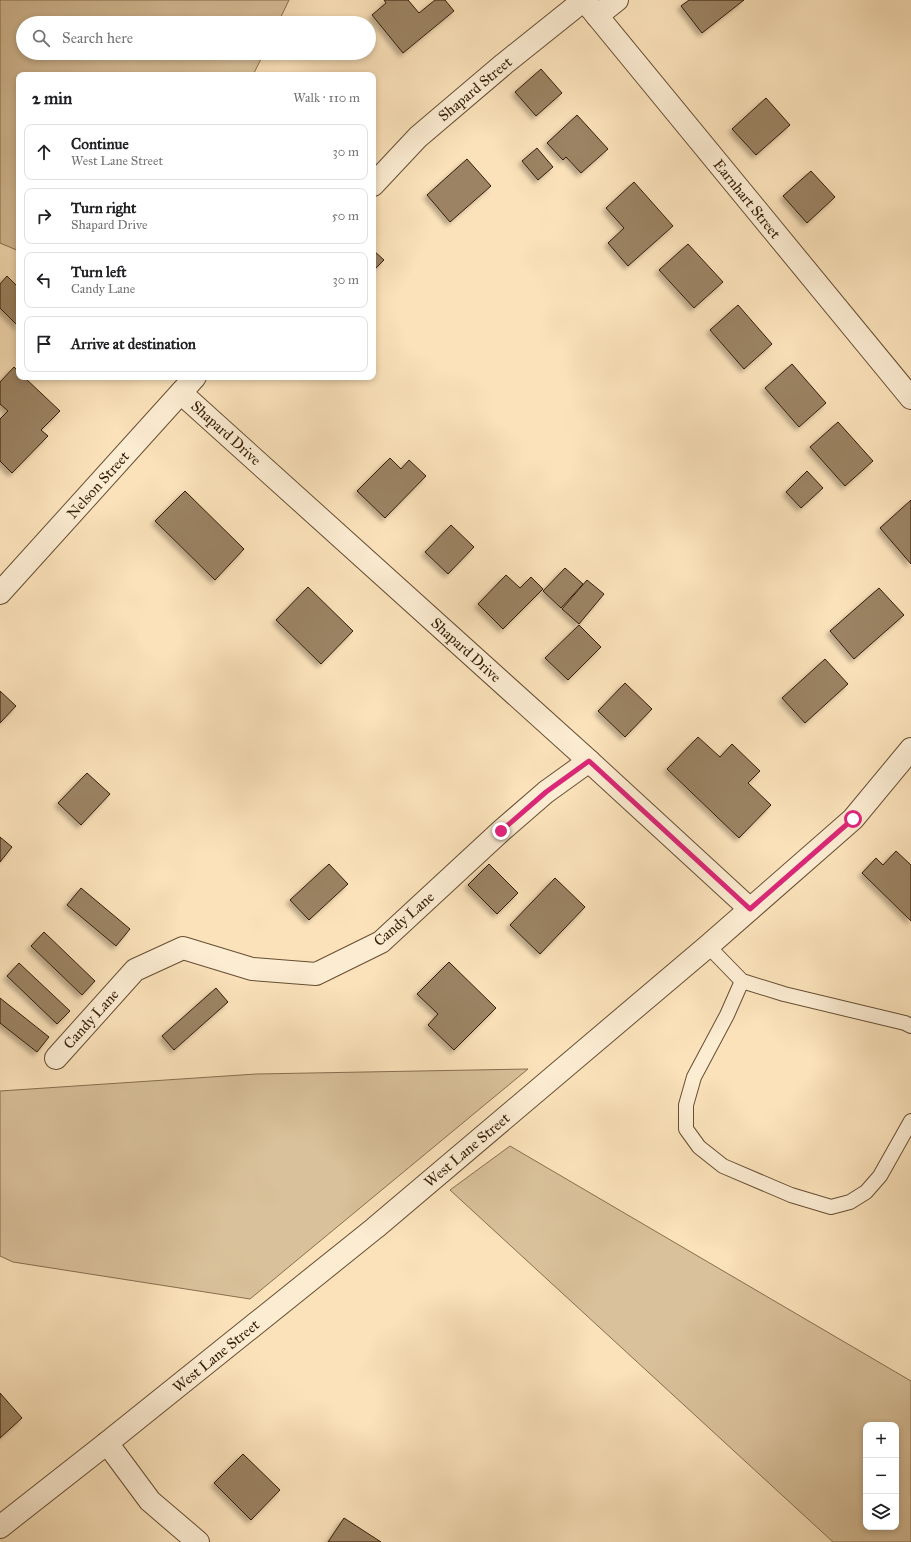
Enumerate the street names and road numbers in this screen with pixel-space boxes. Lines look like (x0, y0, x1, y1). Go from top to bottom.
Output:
street label: Shapard Street (434, 53, 516, 125)
street label: Earnhart Street (710, 156, 785, 243)
street label: Shapard Drive (187, 397, 265, 469)
street label: Nelson Street (63, 447, 133, 522)
street label: Shapard Drive (427, 614, 505, 686)
street label: Candy Lane (370, 888, 438, 950)
street label: Candy Lane (60, 985, 122, 1053)
street label: West Lane Street (421, 1109, 514, 1191)
street label: West Lane Street (169, 1315, 263, 1396)

